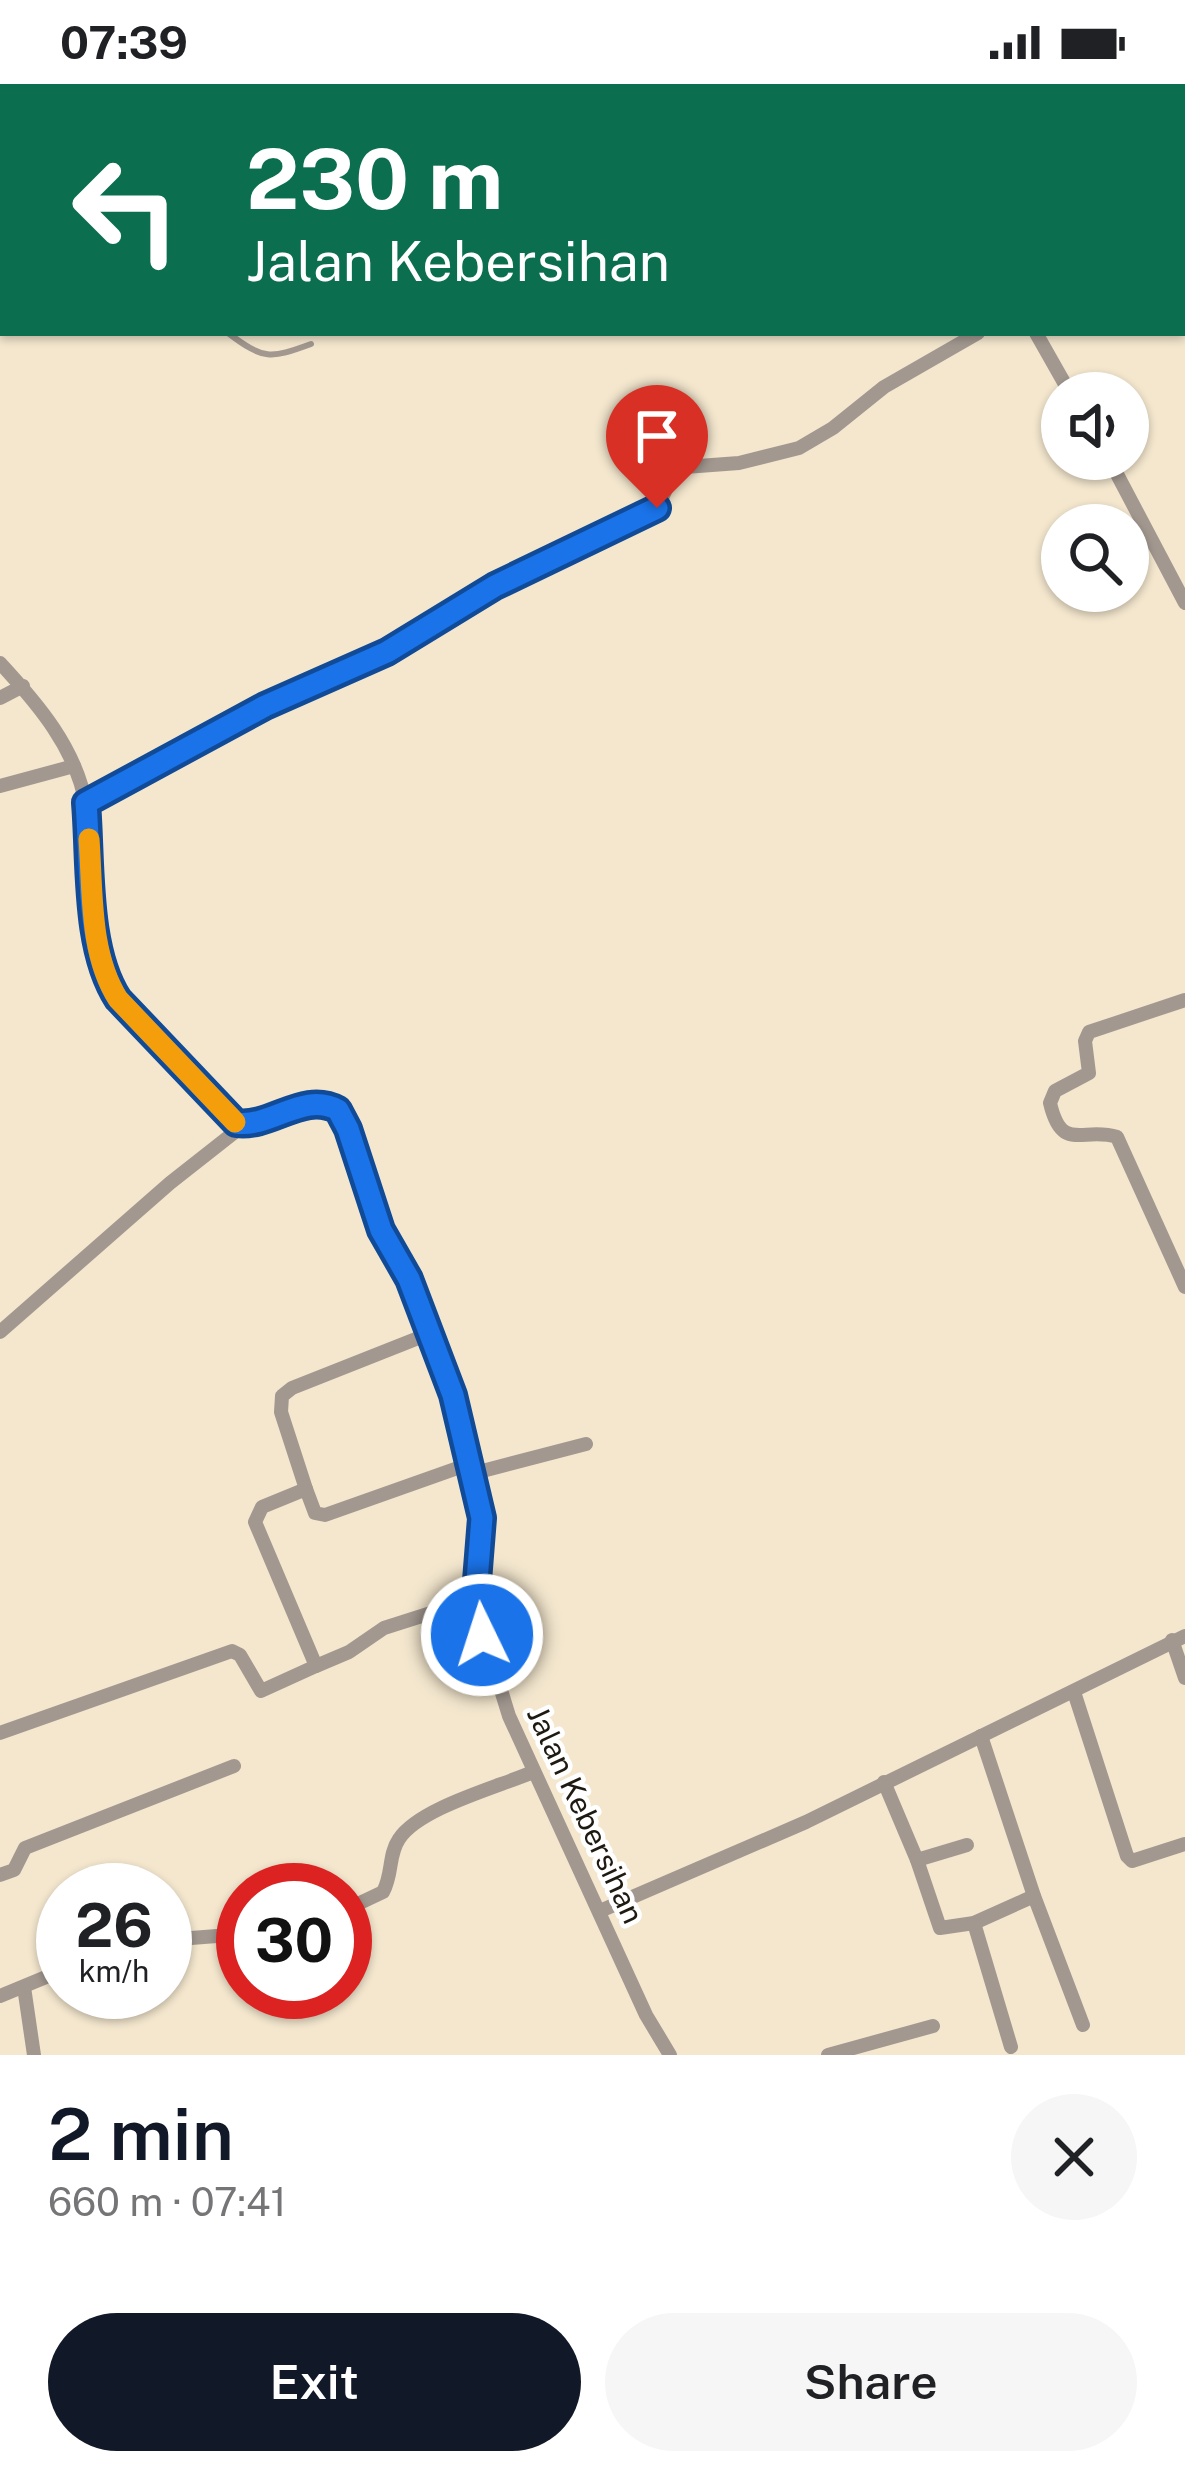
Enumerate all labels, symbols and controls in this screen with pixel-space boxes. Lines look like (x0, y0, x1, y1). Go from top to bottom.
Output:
text: 07:39 (60, 16, 188, 69)
text: 230 m (246, 129, 503, 228)
icon: left (48, 132, 204, 288)
text: Jalan Kebersihan (246, 230, 670, 293)
map controls (1041, 372, 1149, 612)
button: sound (1041, 372, 1149, 480)
pin (606, 385, 708, 508)
icon: arrive (624, 403, 690, 469)
button: search (1041, 504, 1149, 612)
position arrow (419, 1572, 545, 1698)
street label: Jalan Kebersihan (520, 1700, 652, 1929)
speed limit sign: 30 (216, 1863, 372, 2019)
text: 26 (75, 1890, 153, 1961)
text: km/h (79, 1953, 149, 1989)
text: 2 min (48, 2092, 234, 2176)
button: close (1011, 2094, 1137, 2220)
text: 660 m · 07:41 (48, 2179, 286, 2225)
button: Exit (48, 2313, 581, 2451)
button: Share (605, 2313, 1137, 2451)

